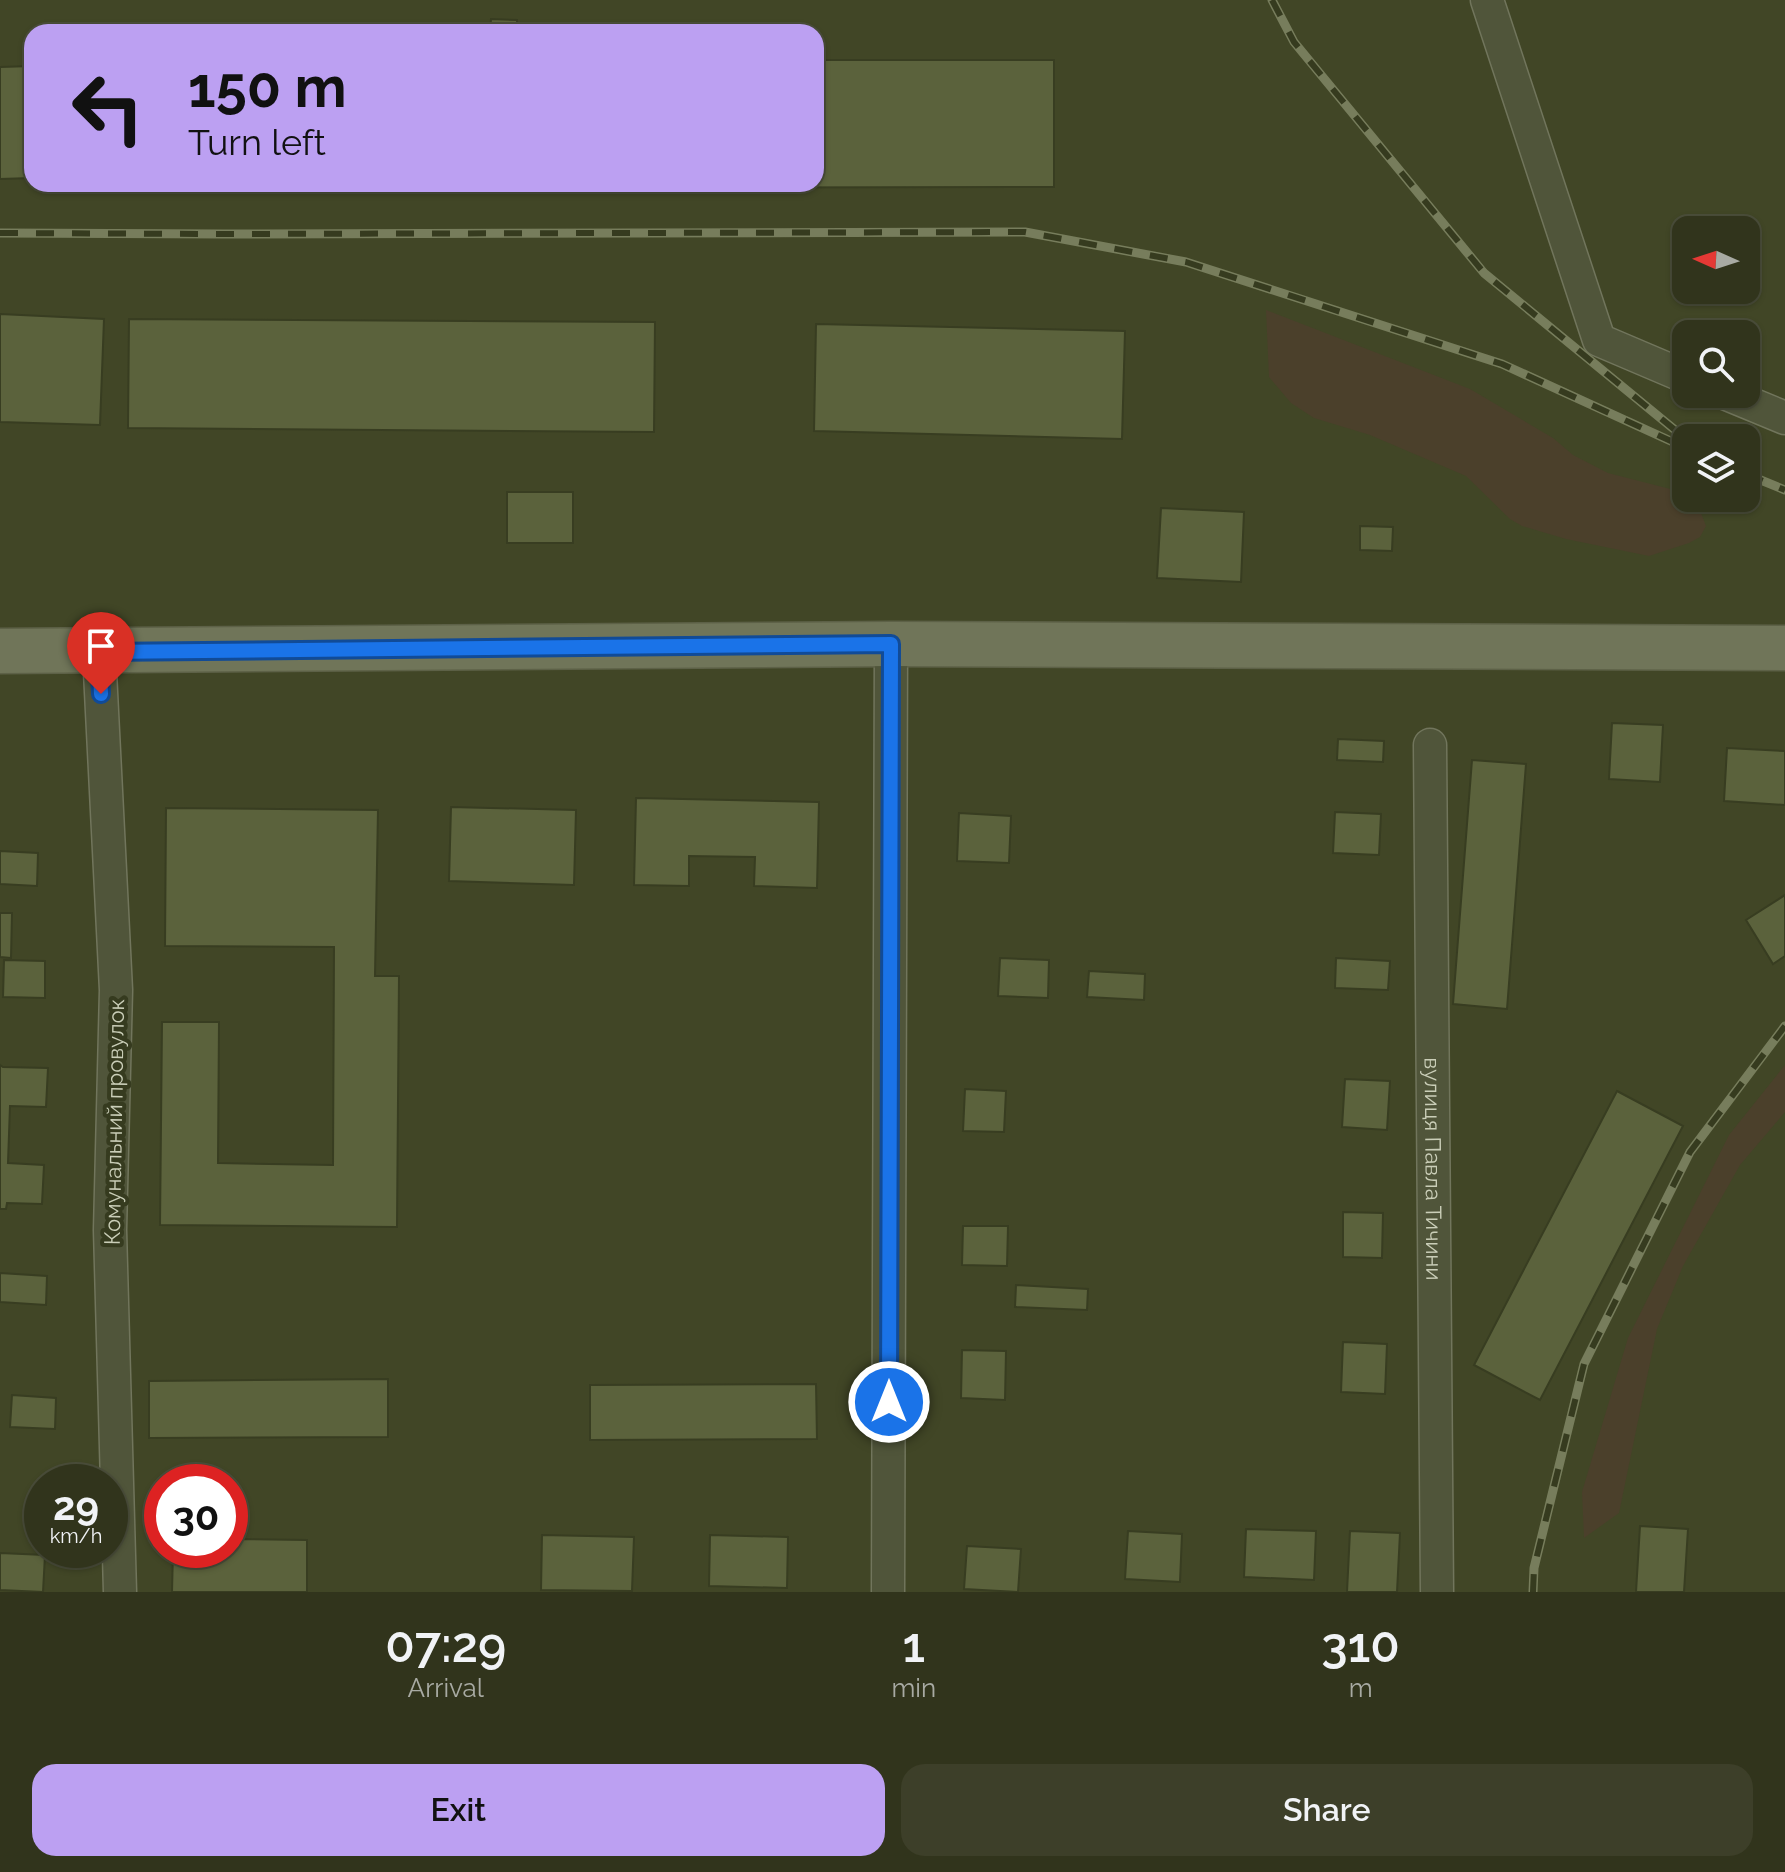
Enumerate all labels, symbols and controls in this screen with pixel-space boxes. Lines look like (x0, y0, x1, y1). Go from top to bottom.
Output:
text: 150 m (188, 54, 347, 120)
icon: left (56, 56, 160, 160)
text: Turn left (188, 121, 326, 163)
north arrow (1672, 216, 1760, 304)
map controls (1672, 216, 1760, 512)
button: search (1672, 320, 1760, 408)
button: layers (1672, 424, 1760, 512)
pin (67, 612, 135, 694)
icon: arrive (79, 624, 123, 668)
street label: Комунальний провулок (99, 999, 129, 1245)
street label: вулиця Павла Тичини (1420, 1057, 1447, 1281)
position arrow (847, 1360, 931, 1444)
speed limit sign: 30 (144, 1464, 248, 1568)
text: 29 (53, 1482, 99, 1529)
text: km/h (50, 1524, 102, 1548)
text: 07:29 (385, 1617, 506, 1673)
text: 1 (903, 1617, 925, 1673)
text: 310 (1321, 1617, 1400, 1673)
text: Arrival (408, 1673, 484, 1703)
text: min (891, 1673, 936, 1703)
text: m (1349, 1673, 1373, 1703)
button: Exit (32, 1764, 885, 1856)
button: Share (901, 1764, 1753, 1856)

